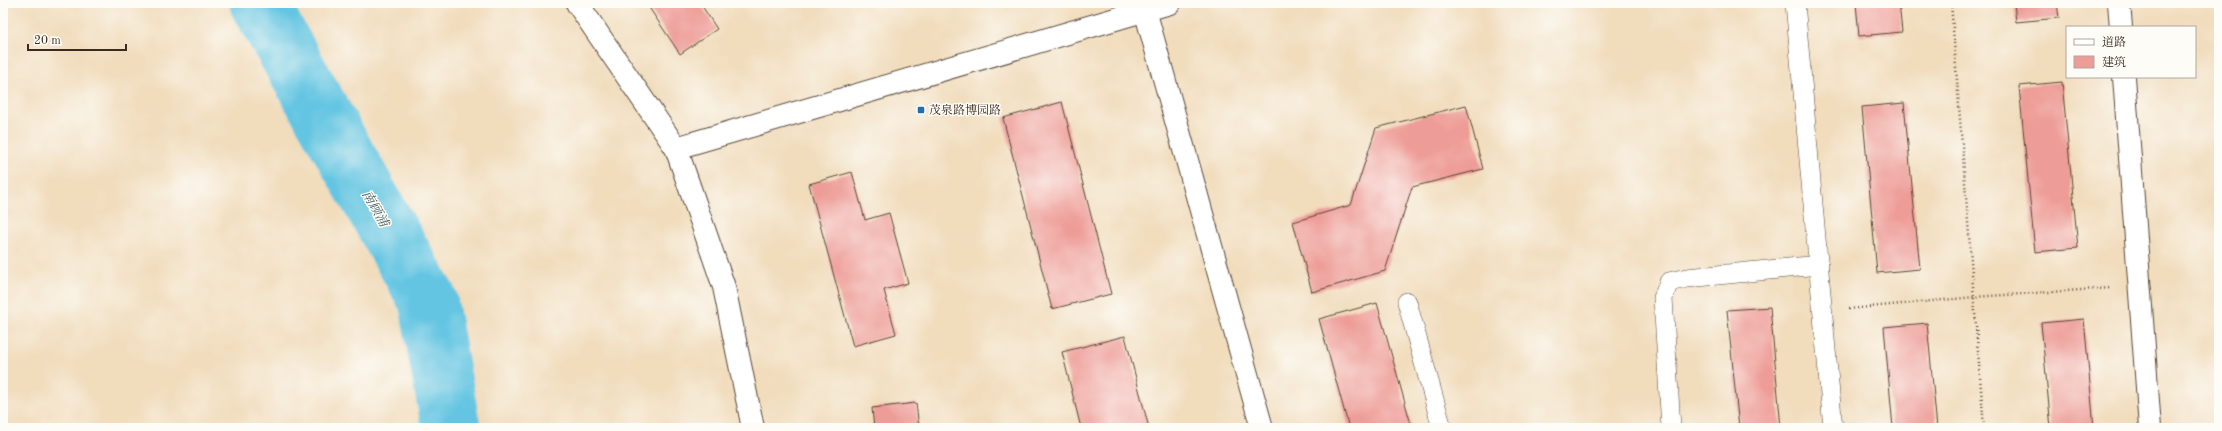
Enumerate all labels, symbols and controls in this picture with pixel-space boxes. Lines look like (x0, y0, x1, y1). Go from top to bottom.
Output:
scale bar (28, 26, 126, 52)
legend (2066, 26, 2196, 78)
text: 20 m (34, 35, 61, 47)
text: 道路 (2102, 35, 2126, 49)
text: 建筑 (2102, 55, 2126, 69)
place label: 茂泉路博园路 (929, 103, 1001, 117)
marker: 茂泉路博园路 (916, 105, 926, 115)
water label: 南顾浦 (359, 188, 392, 231)

